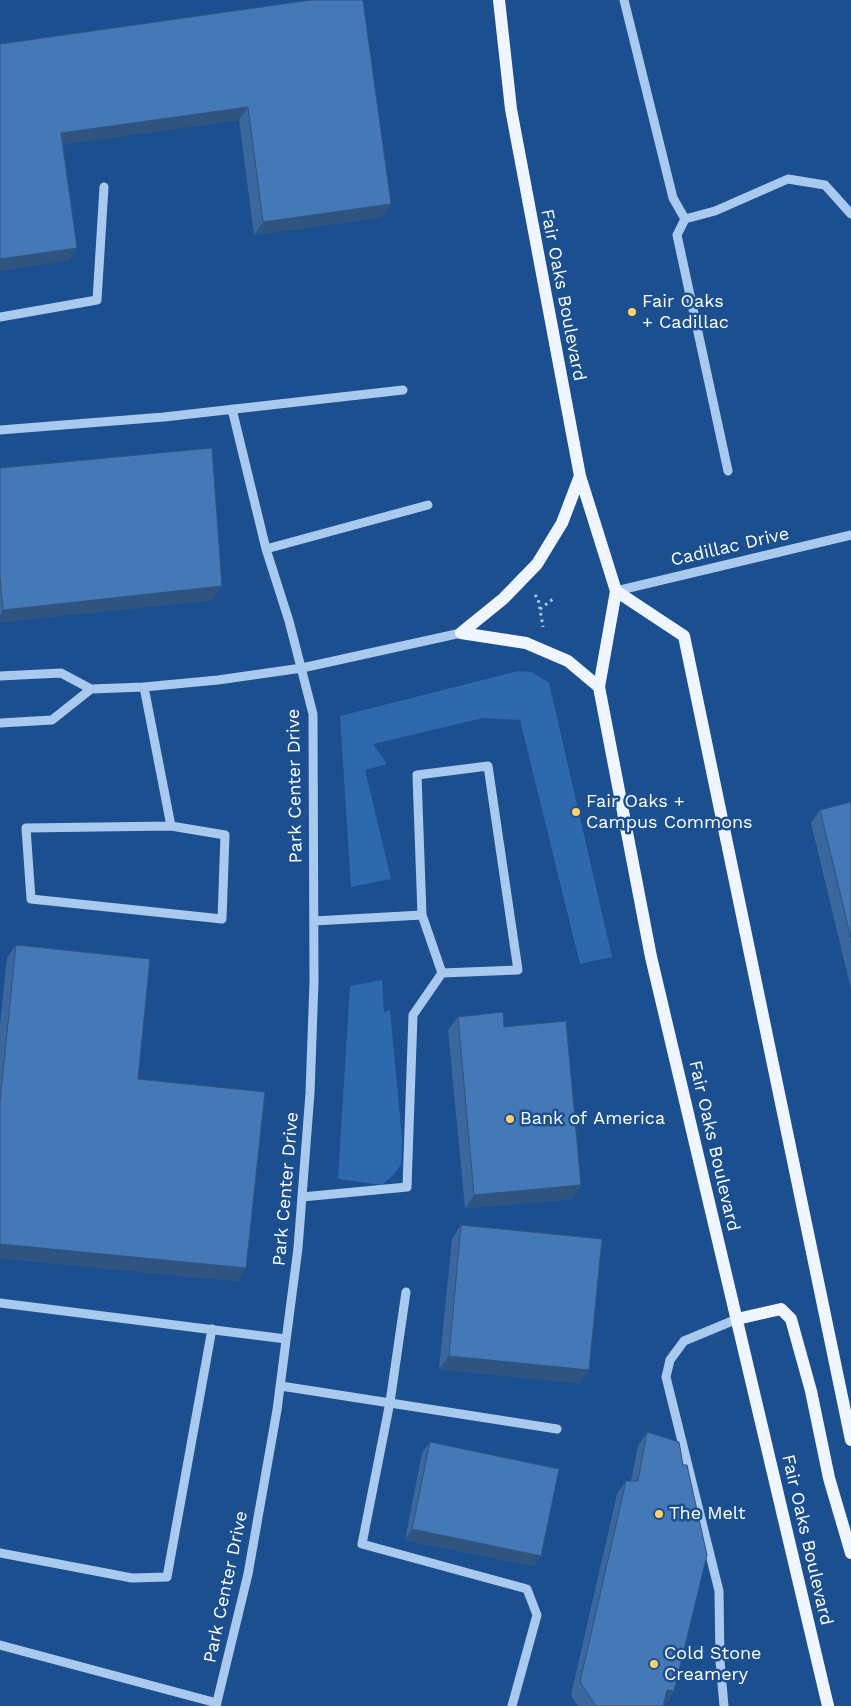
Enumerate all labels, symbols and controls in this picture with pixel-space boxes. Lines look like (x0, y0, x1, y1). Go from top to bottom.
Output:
street label: Fair Oaks Boulevard (536, 207, 590, 383)
place label: Fair Oaks + Cadillac (642, 291, 729, 334)
marker: Fair Oaks + Cadillac (626, 306, 638, 318)
street label: Cadillac Drive (669, 523, 791, 571)
street label: Park Center Drive (283, 708, 307, 864)
place label: Fair Oaks + Campus Commons (586, 791, 753, 834)
marker: Fair Oaks + Campus Commons (570, 806, 582, 818)
street label: Fair Oaks Boulevard (684, 1058, 744, 1234)
place label: Bank of America (520, 1108, 665, 1130)
street label: Park Center Drive (268, 1111, 304, 1267)
marker: Bank of America (504, 1113, 516, 1125)
street label: Fair Oaks Boulevard (777, 1452, 837, 1628)
place label: The Melt (669, 1503, 745, 1525)
marker: The Melt (653, 1508, 665, 1520)
street label: Park Center Drive (199, 1509, 253, 1665)
place label: Cold Stone Creamery (664, 1643, 761, 1686)
marker: Cold Stone Creamery (648, 1658, 660, 1670)

